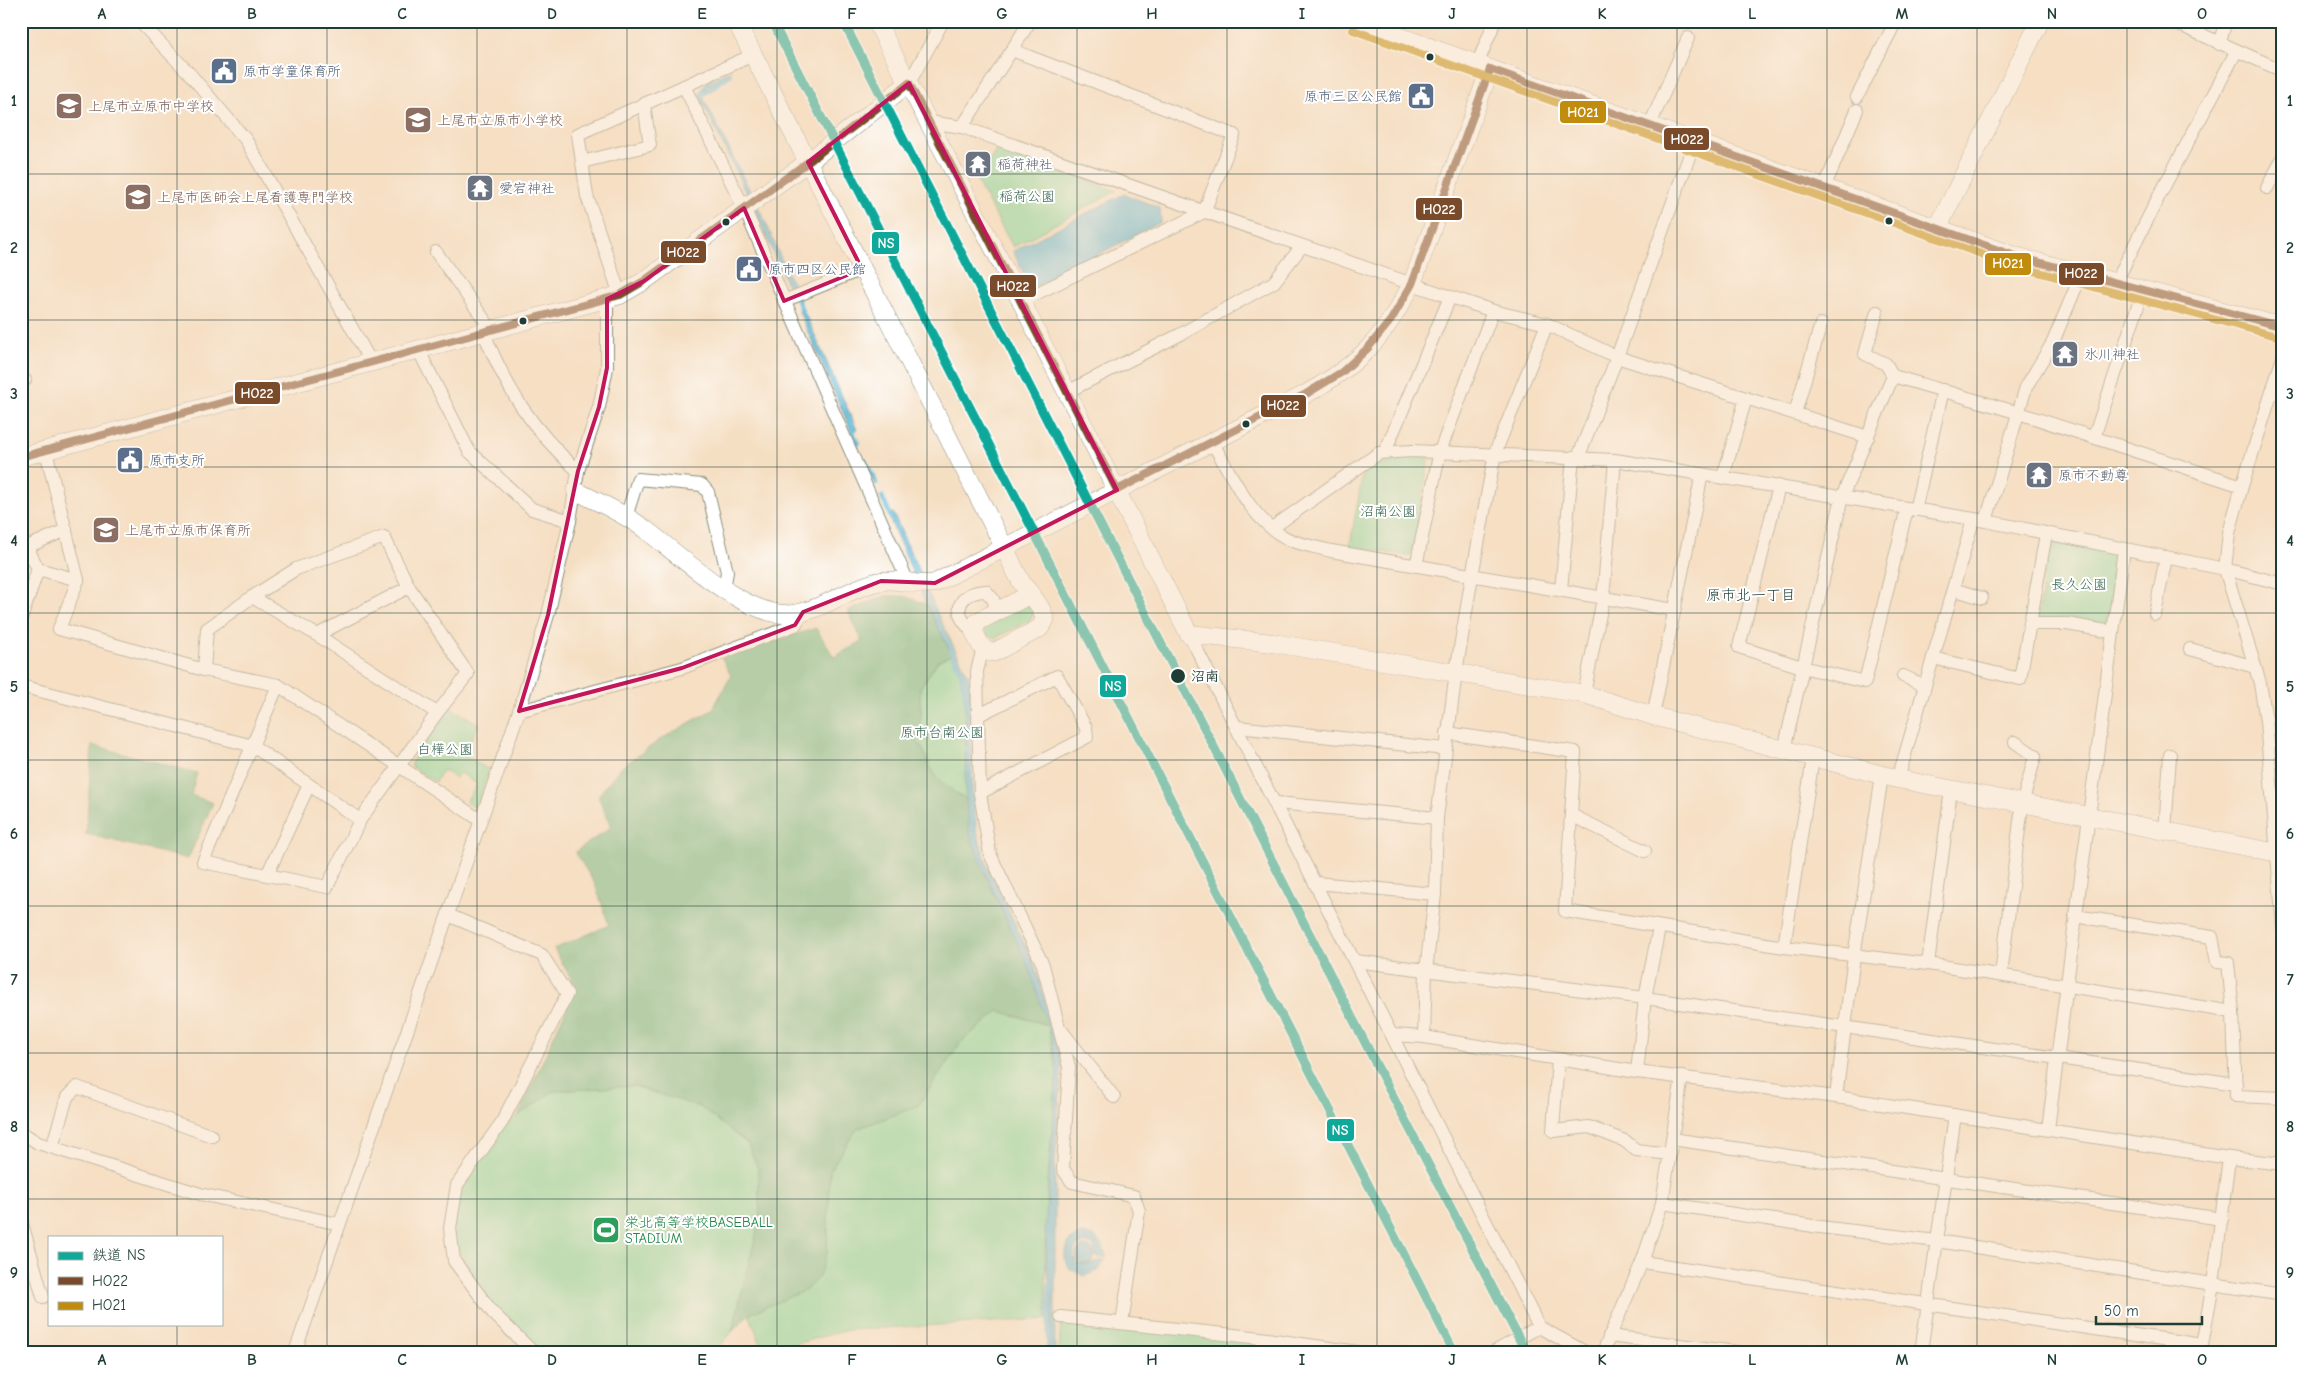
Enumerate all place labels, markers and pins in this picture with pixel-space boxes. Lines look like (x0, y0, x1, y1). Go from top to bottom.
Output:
unlabelled marker (1425, 52, 1435, 62)
public building icon: 原市学童保育所 (209, 56, 239, 86)
place label: 原市学童保育所 (243, 63, 341, 80)
public building icon: 原市三区公民館 (1406, 81, 1436, 111)
place label: 原市三区公民館 (1304, 88, 1402, 105)
school or university icon: 上尾市立原市中学校 (54, 91, 84, 121)
place label: 上尾市立原市中学校 (88, 98, 214, 115)
school or university icon: 上尾市立原市小学校 (403, 105, 433, 135)
place label: 上尾市立原市小学校 (437, 112, 563, 129)
temple icon: 稲荷神社 (963, 149, 993, 179)
place label: 稲荷神社 (997, 156, 1053, 173)
temple icon: 愛宕神社 (465, 173, 495, 203)
place label: 愛宕神社 (499, 180, 555, 197)
school or university icon: 上尾市医師会上尾看護専門学校 (123, 182, 153, 212)
place label: 上尾市医師会上尾看護専門学校 (157, 189, 353, 206)
unlabelled marker (1884, 216, 1894, 226)
unlabelled marker (721, 217, 731, 227)
public building icon: 原市四区公民館 (734, 254, 764, 284)
place label: 原市四区公民館 (768, 261, 866, 278)
unlabelled marker (518, 316, 528, 326)
temple icon: 氷川神社 (2050, 339, 2080, 369)
place label: 氷川神社 (2084, 346, 2140, 363)
unlabelled marker (1241, 419, 1251, 429)
public building icon: 原市支所 (115, 445, 145, 475)
place label: 原市支所 (149, 452, 205, 469)
temple icon: 原市不動尊 (2024, 460, 2054, 490)
place label: 原市不動尊 (2058, 467, 2128, 484)
school or university icon: 上尾市立原市保育所 (91, 515, 121, 545)
place label: 上尾市立原市保育所 (125, 522, 251, 539)
marker: 沼南 (1169, 667, 1187, 685)
place label: 沼南 (1191, 668, 1219, 685)
place label: 栄北高等学校BASEBALL STADIUM (625, 1214, 773, 1247)
sports icon: 栄北高等学校BASEBALL STADIUM (591, 1215, 621, 1245)

